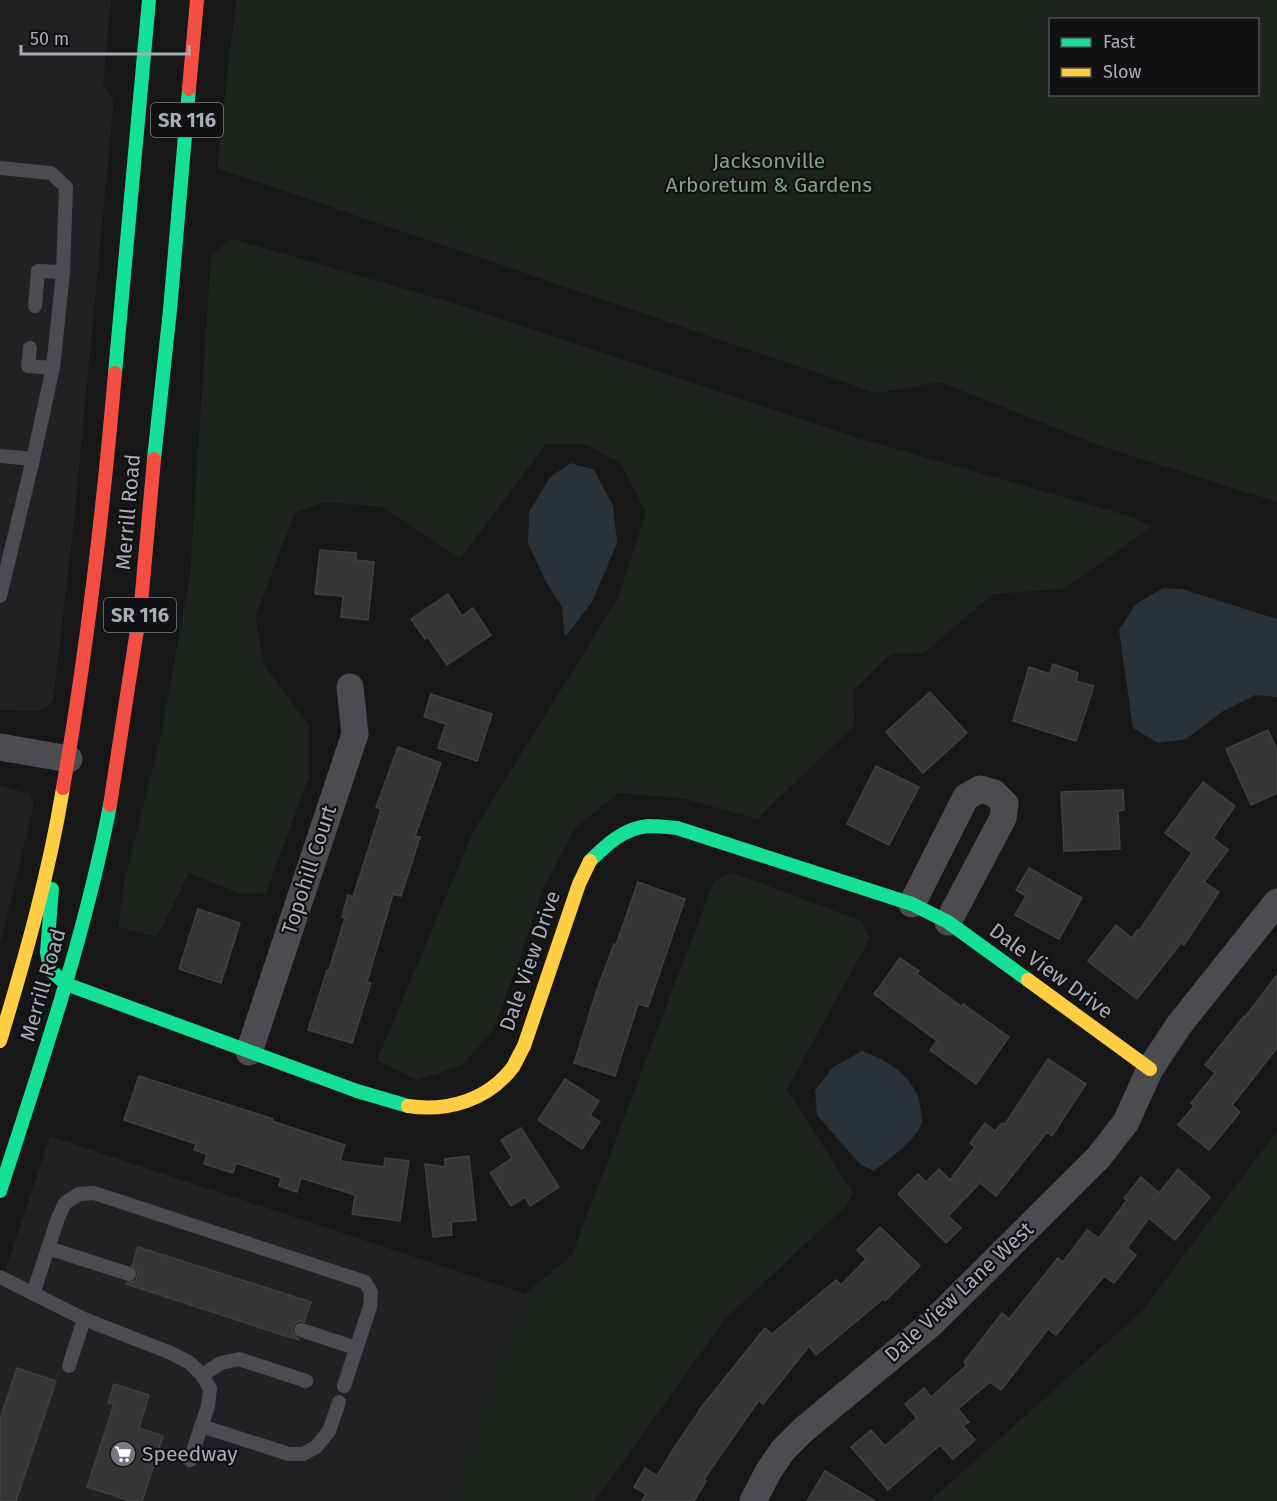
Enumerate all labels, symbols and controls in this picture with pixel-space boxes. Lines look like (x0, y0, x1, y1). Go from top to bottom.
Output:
scale bar (21, 18, 189, 56)
legend (1049, 18, 1259, 96)
text: 50 m (30, 28, 69, 50)
text: Fast (1103, 31, 1136, 53)
text: Slow (1103, 61, 1142, 83)
road number: SR 116 (151, 103, 223, 137)
park label: Jacksonville Arboretum & Gardens (666, 148, 872, 198)
street label: Merrill Road (110, 453, 146, 571)
road number: SR 116 (104, 598, 176, 632)
street label: Topohill Court (276, 802, 342, 938)
street label: Dale View Drive (494, 888, 566, 1034)
street label: Dale View Drive (984, 917, 1118, 1025)
street label: Merrill Road (14, 926, 72, 1044)
street label: Dale View Lane West (879, 1216, 1039, 1368)
supermarket icon: Speedway (108, 1439, 138, 1469)
place label: Speedway (142, 1441, 238, 1467)

